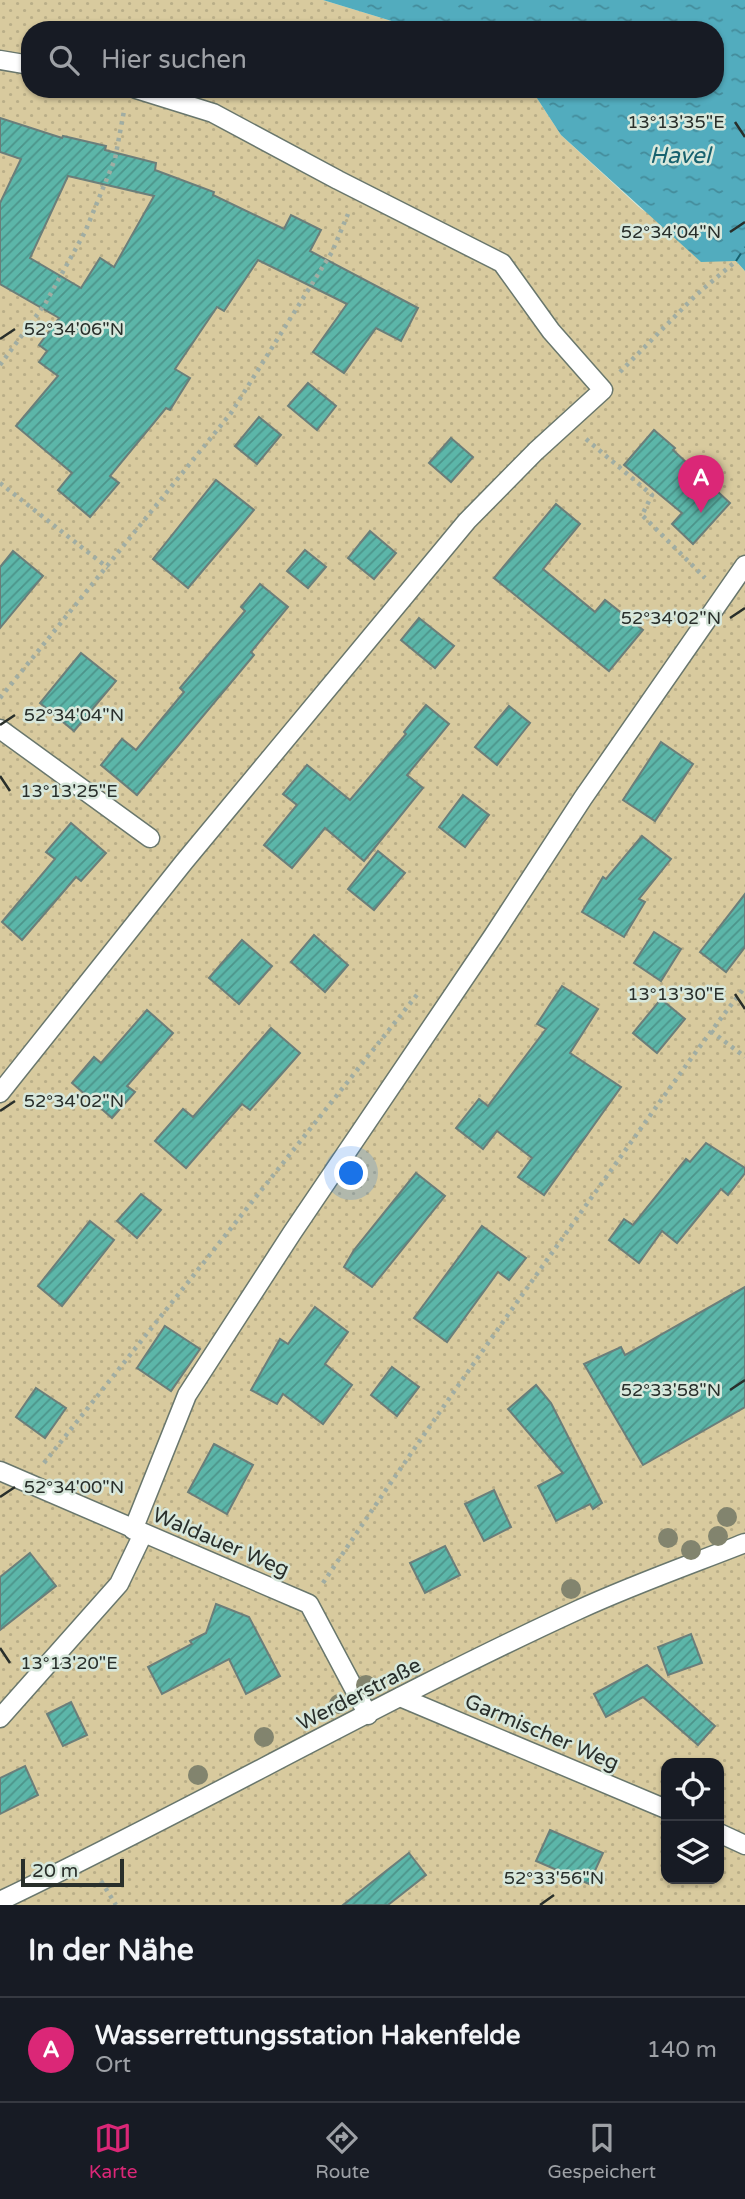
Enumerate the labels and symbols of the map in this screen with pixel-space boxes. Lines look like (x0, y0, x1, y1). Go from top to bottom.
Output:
text: 13°13'35"E (627, 111, 725, 133)
water label: Havel (650, 142, 713, 170)
text: 52°34'04"N (621, 221, 721, 243)
text: 52°34'06"N (24, 318, 124, 340)
pin: A (678, 455, 724, 513)
text: 52°34'02"N (621, 607, 721, 629)
text: 52°34'04"N (24, 704, 124, 726)
text: 13°13'25"E (20, 780, 118, 802)
text: 13°13'30"E (627, 983, 725, 1005)
text: 52°34'02"N (24, 1090, 124, 1112)
your location (334, 1156, 368, 1190)
text: 52°33'58"N (621, 1379, 721, 1401)
text: 52°34'00"N (24, 1476, 124, 1498)
street label: Waldauer Weg (149, 1502, 293, 1582)
text: 13°13'20"E (20, 1652, 118, 1674)
street label: Werderstraße (293, 1652, 425, 1736)
street label: Garmischer Weg (461, 1689, 623, 1776)
scale bar (21, 1856, 124, 1888)
text: 52°33'56"N (504, 1867, 604, 1889)

